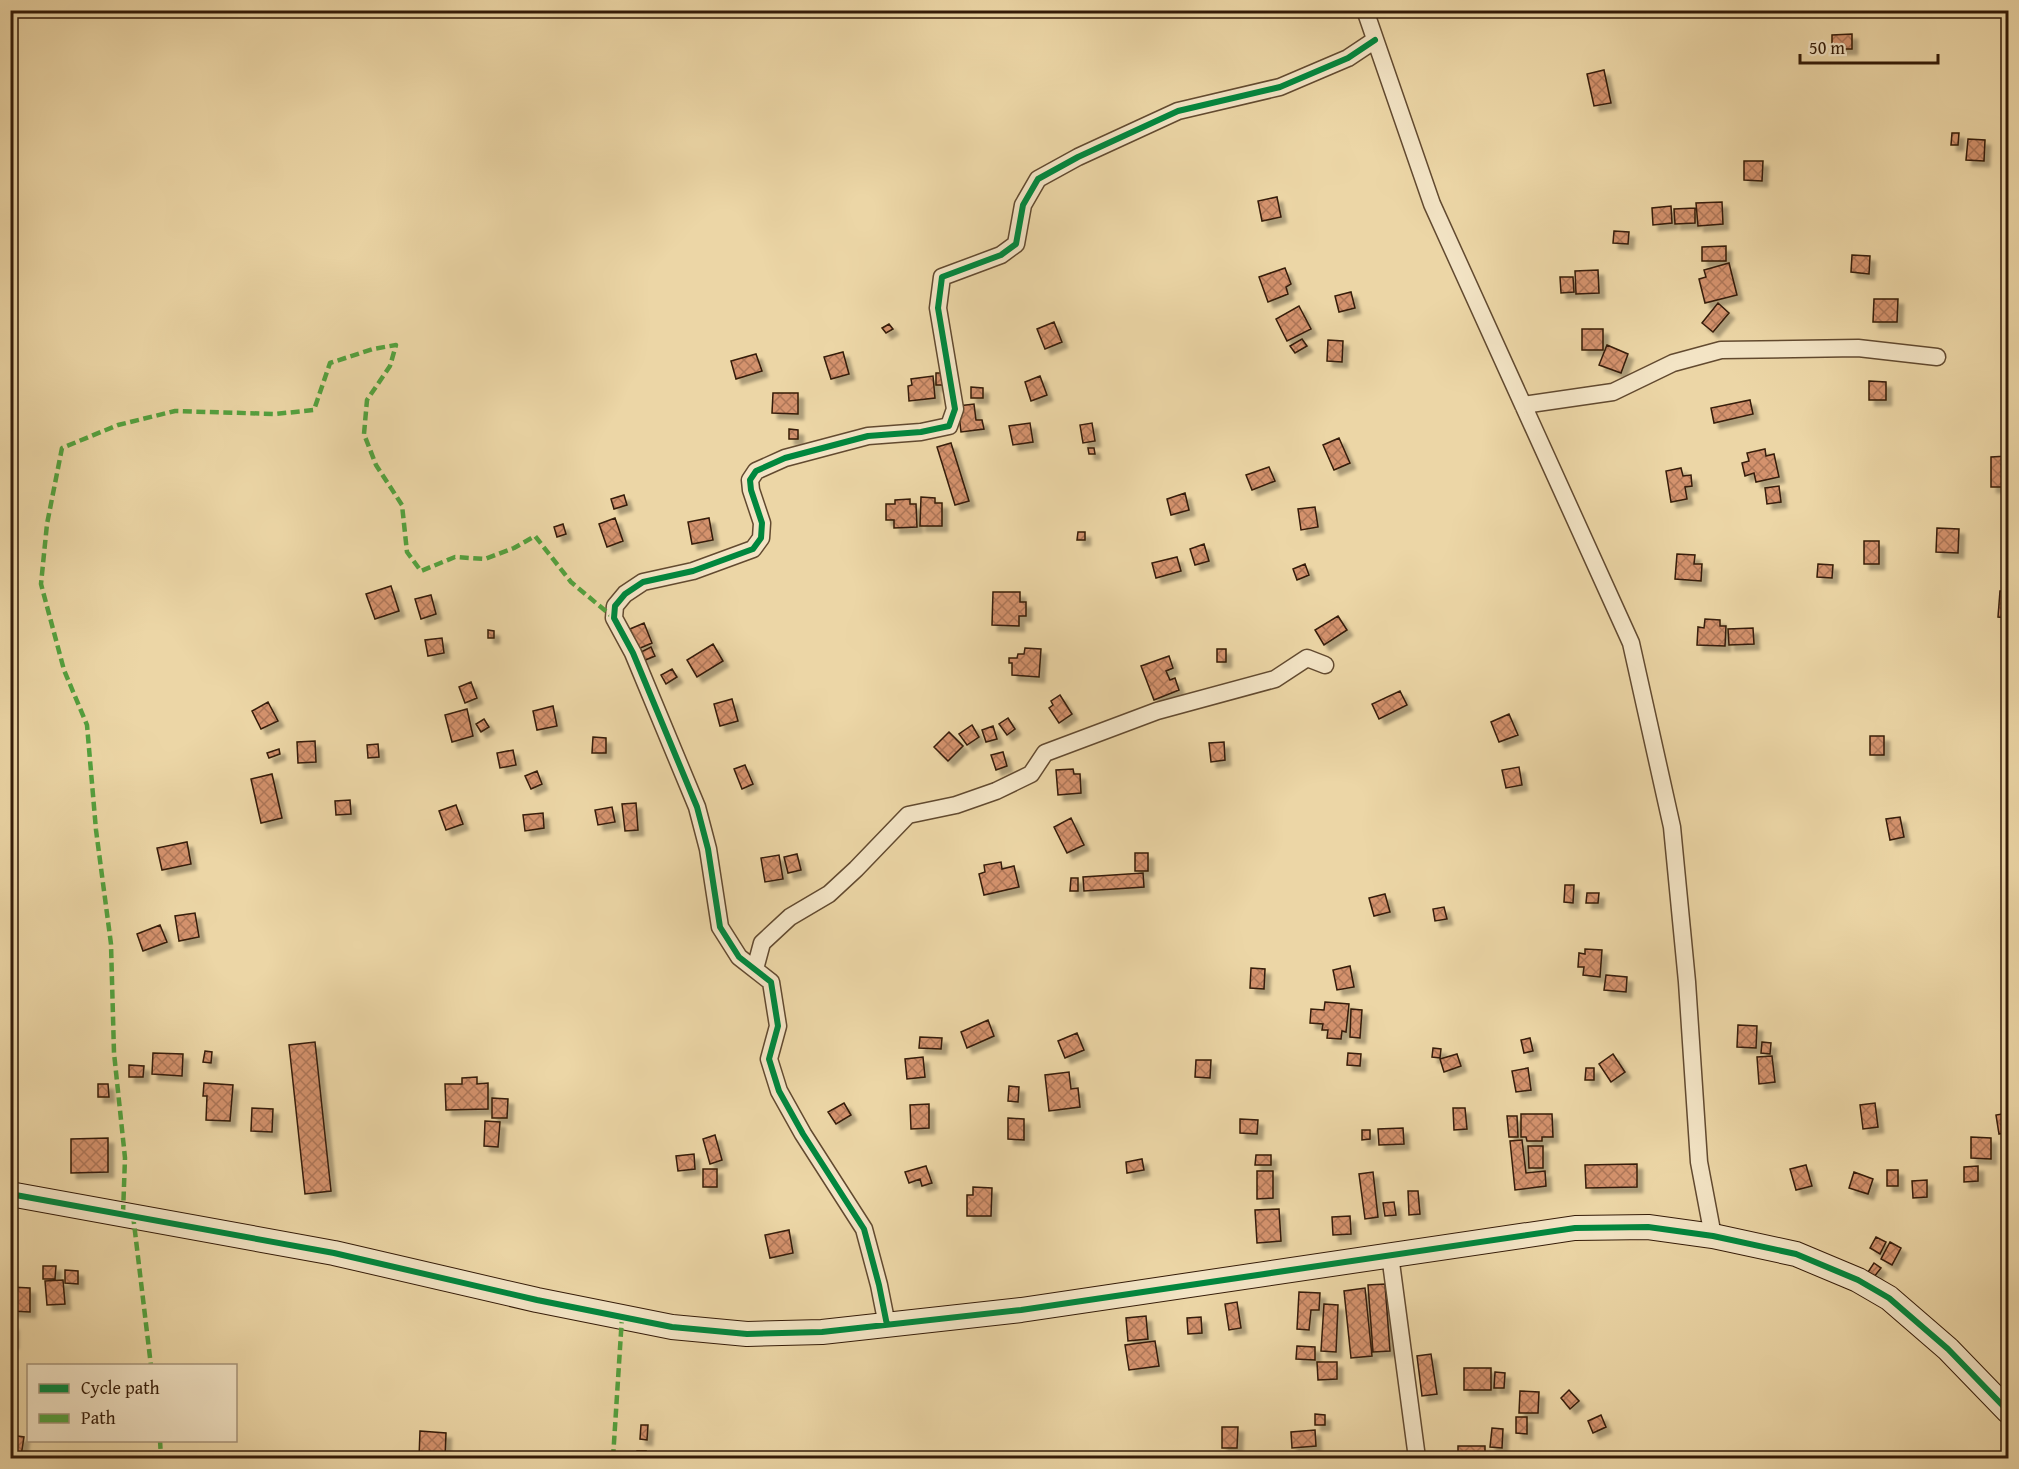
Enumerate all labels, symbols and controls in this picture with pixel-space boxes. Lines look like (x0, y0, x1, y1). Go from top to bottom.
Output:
scale bar (1800, 27, 1938, 65)
text: 50 m (1809, 34, 1845, 61)
legend (27, 1364, 237, 1442)
text: Cycle path (81, 1374, 160, 1401)
text: Path (81, 1404, 116, 1431)

